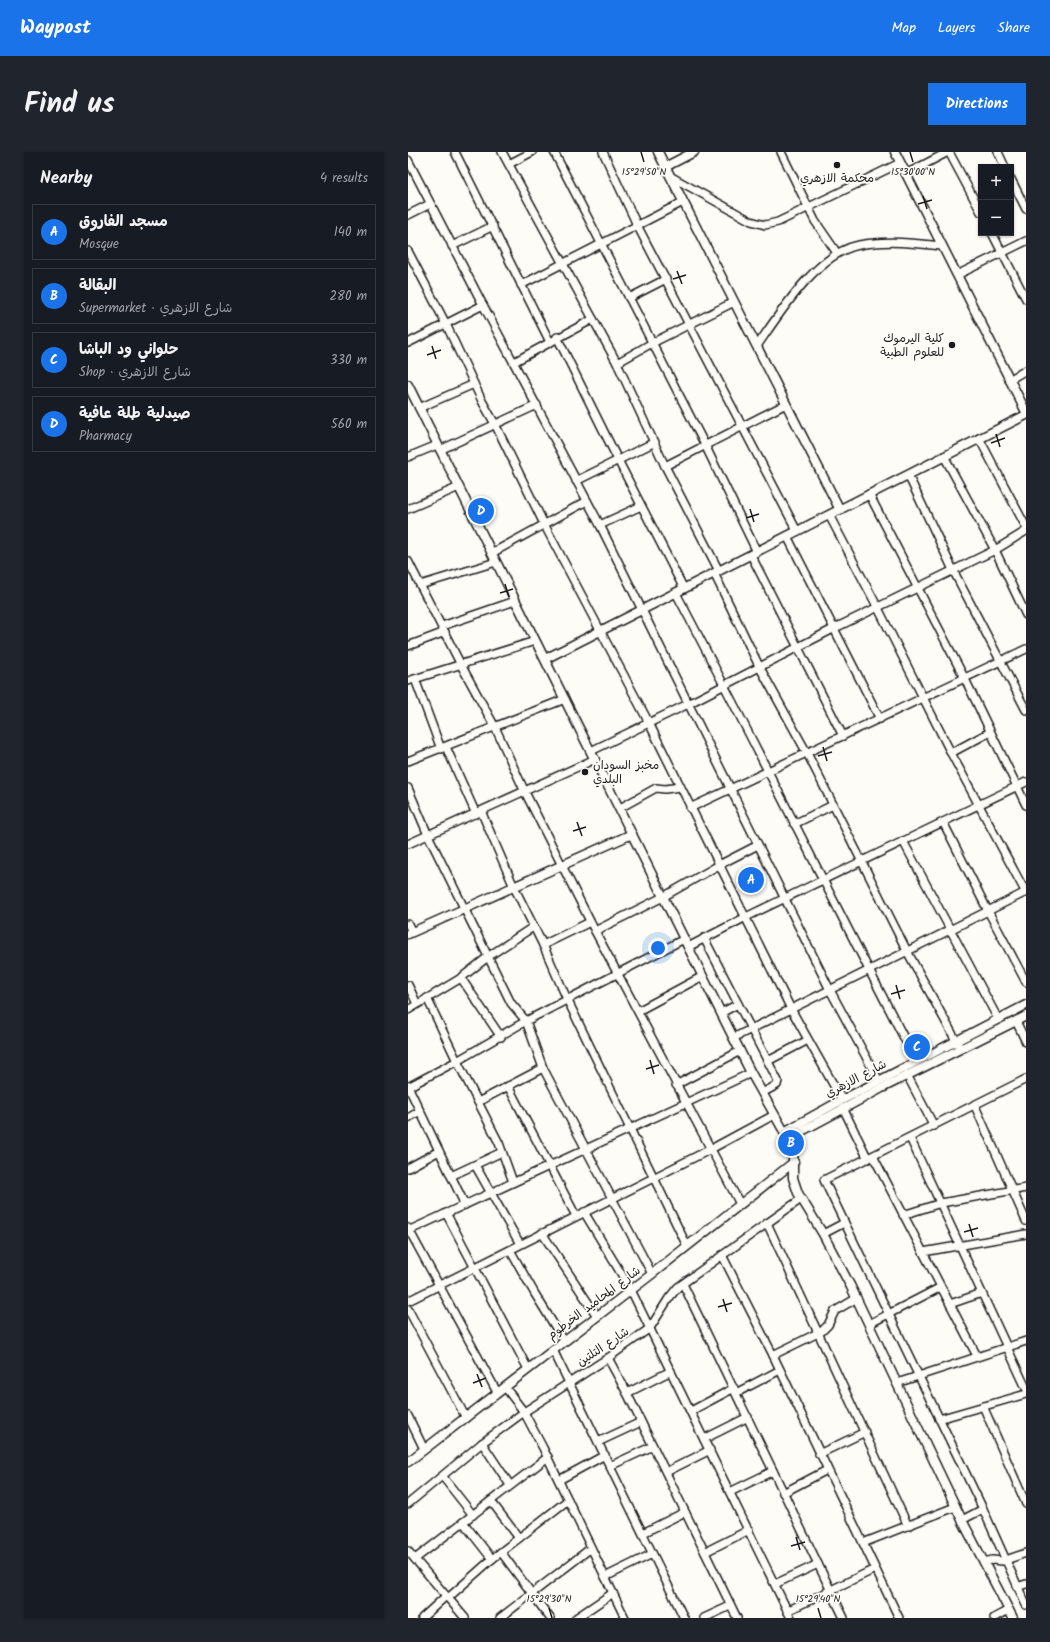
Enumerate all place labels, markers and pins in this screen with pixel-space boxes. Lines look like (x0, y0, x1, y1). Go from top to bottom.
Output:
marker: محكمة الازهري (832, 160, 842, 170)
place label: محكمة الازهري (800, 169, 874, 188)
place label: كلية اليرموك للعلوم الطبية (880, 329, 944, 362)
marker: كلية اليرموك للعلوم الطبية (947, 340, 957, 350)
pin: D (468, 496, 494, 526)
place label: مخبز السودان البلدي (593, 756, 659, 789)
marker: مخبز السودان البلدي (580, 767, 590, 777)
pin: A (738, 865, 764, 895)
pin: C (904, 1032, 930, 1062)
pin: B (778, 1128, 804, 1158)

